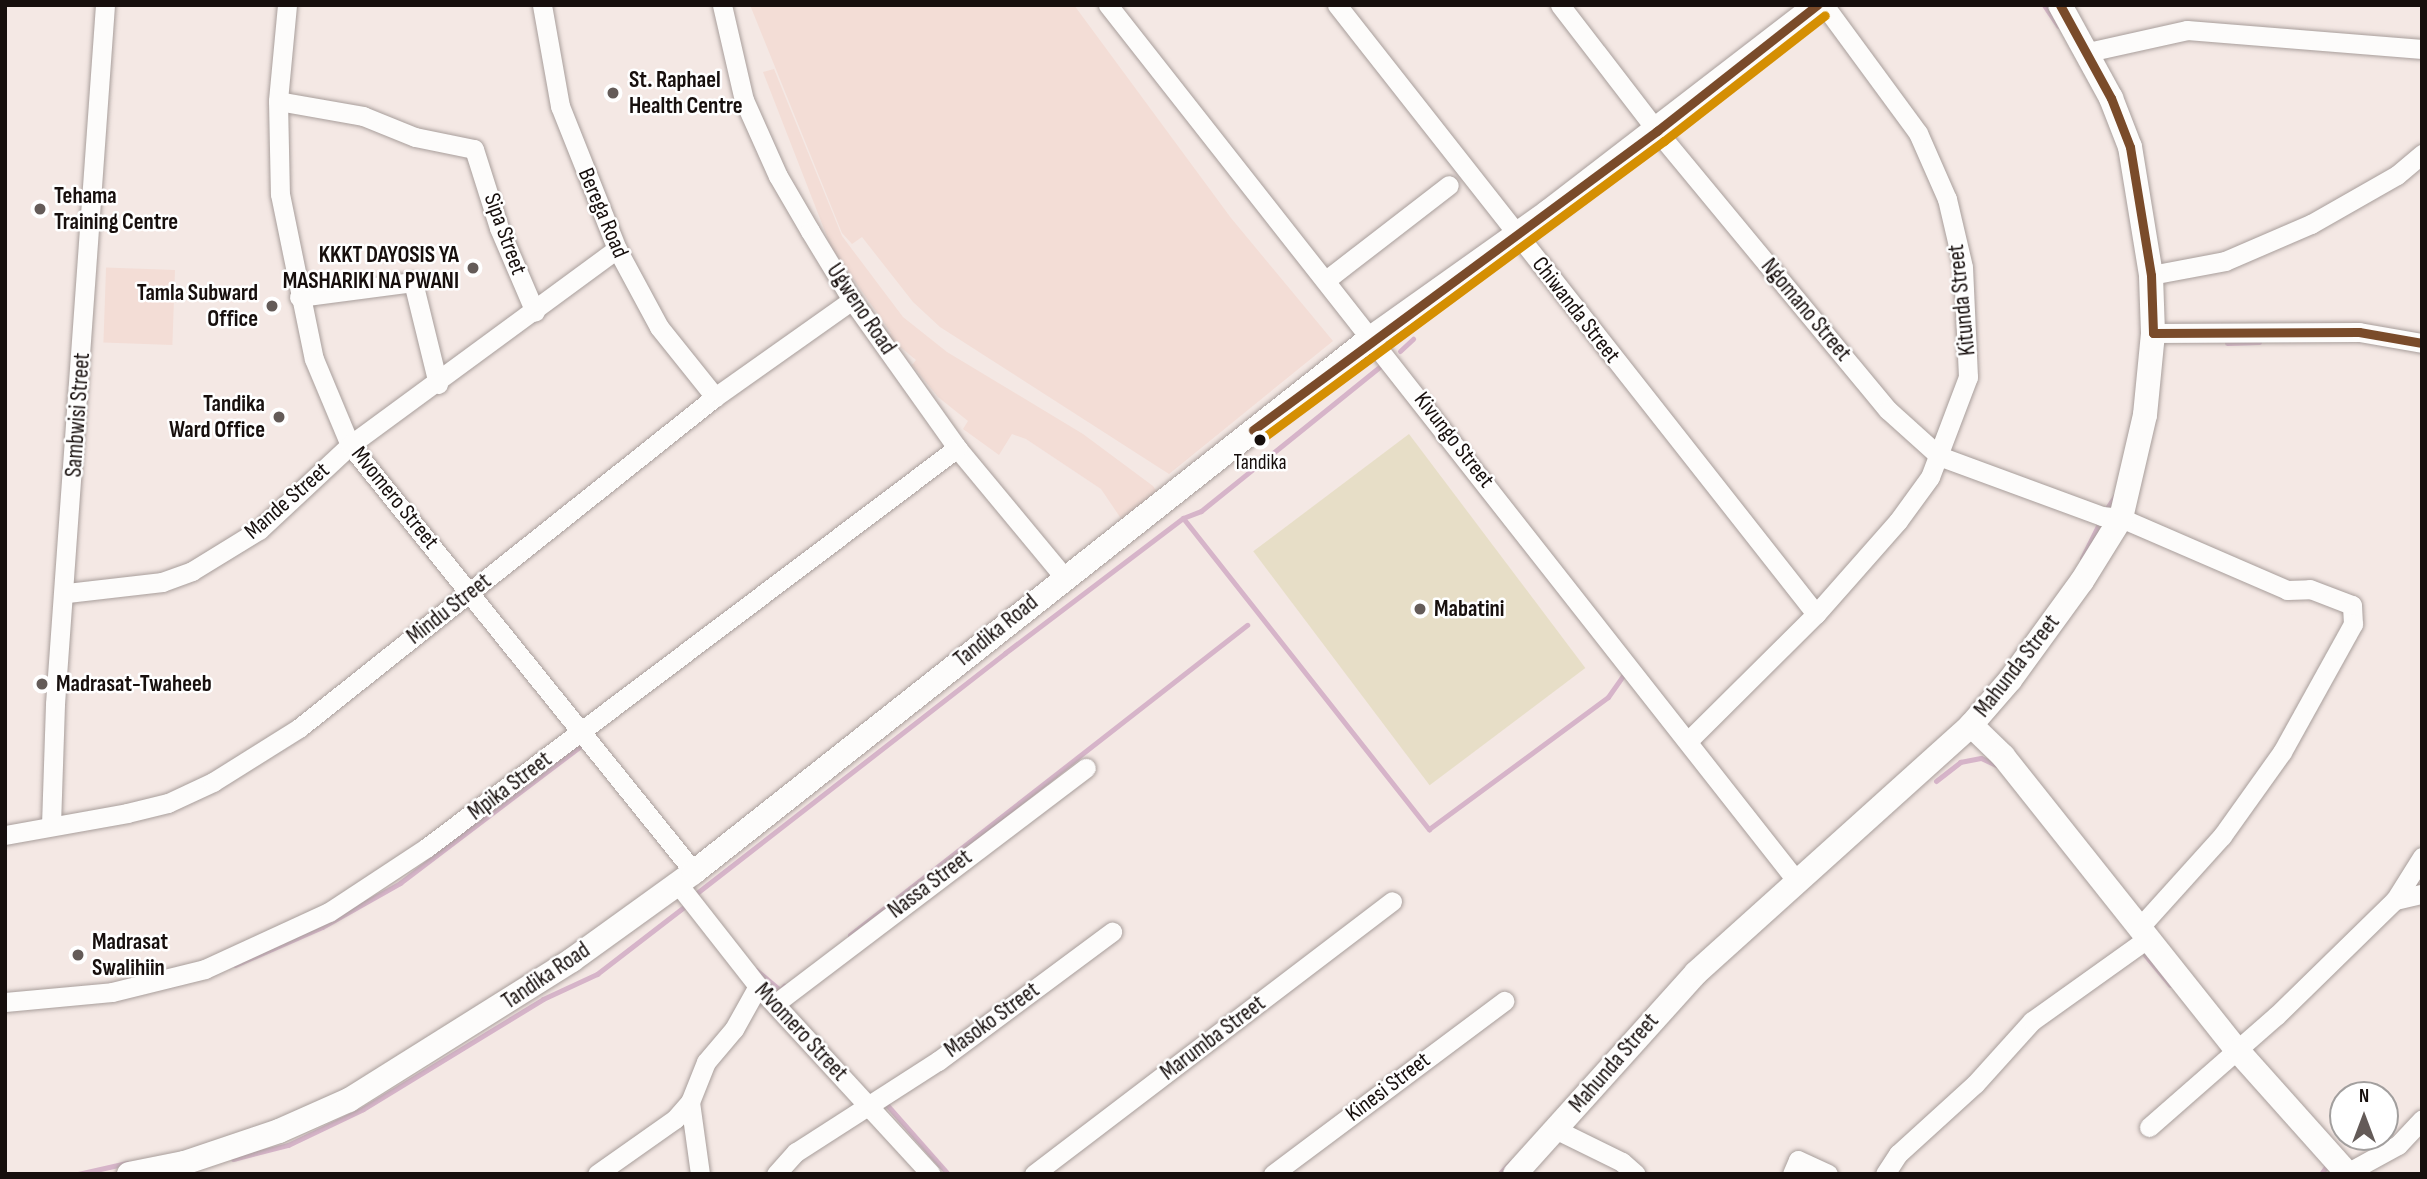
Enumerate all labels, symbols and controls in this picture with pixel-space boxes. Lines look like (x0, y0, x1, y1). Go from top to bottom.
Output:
place label: St. Raphael Health Centre (629, 66, 743, 120)
marker: St. Raphael Health Centre (603, 83, 623, 103)
street label: Berega Road (572, 164, 634, 262)
place label: Tehama Training Centre (54, 182, 178, 236)
street label: Sipa Street (478, 190, 532, 278)
marker: Tehama Training Centre (32, 201, 48, 217)
place label: KKKT DAYOSIS YA MASHARIKI NA PWANI (283, 241, 459, 295)
street label: Kitunda Street (1942, 243, 1982, 357)
street label: Chiwanda Street (1526, 251, 1626, 369)
street label: Ngomano Street (1755, 253, 1857, 367)
street label: Ugweno Road (821, 258, 901, 360)
marker: KKKT DAYOSIS YA MASHARIKI NA PWANI (465, 260, 481, 276)
place label: Tamla Subward Office (137, 279, 258, 333)
marker: Tamla Subward Office (264, 298, 280, 314)
street label: Sambwisi Street (60, 352, 96, 478)
street label: Kivungo Street (1408, 387, 1500, 493)
place label: Tandika Ward Office (169, 390, 265, 444)
marker: Tandika Ward Office (271, 409, 287, 425)
marker: Tandika (1253, 433, 1267, 447)
street label: Mvomero Street (345, 441, 445, 555)
place label: Tandika (1234, 450, 1286, 476)
street label: Mande Street (239, 457, 335, 545)
street label: Mindu Street (401, 568, 497, 650)
street label: Tandika Road (948, 589, 1044, 673)
place label: Mabatini (1434, 595, 1504, 623)
marker: Mabatini (1412, 601, 1428, 617)
street label: Mahunda Street (1968, 609, 2066, 723)
place label: Madrasat-Twaheeb (56, 670, 212, 698)
marker: Madrasat-Twaheeb (34, 676, 50, 692)
street label: Mpika Street (463, 746, 557, 826)
street label: Nassa Street (883, 844, 977, 924)
place label: Madrasat Swalihiin (92, 928, 168, 982)
street label: Tandika Road (497, 937, 595, 1015)
marker: Madrasat Swalihiin (70, 947, 86, 963)
street label: Masoko Street (939, 976, 1045, 1064)
street label: Mvomero Street (749, 977, 853, 1087)
street label: Marumba Street (1155, 990, 1271, 1086)
street label: Mahunda Street (1563, 1008, 1665, 1118)
street label: Kinesi Street (1340, 1046, 1436, 1128)
north arrow (2329, 1081, 2399, 1151)
text: N (2359, 1085, 2369, 1108)

